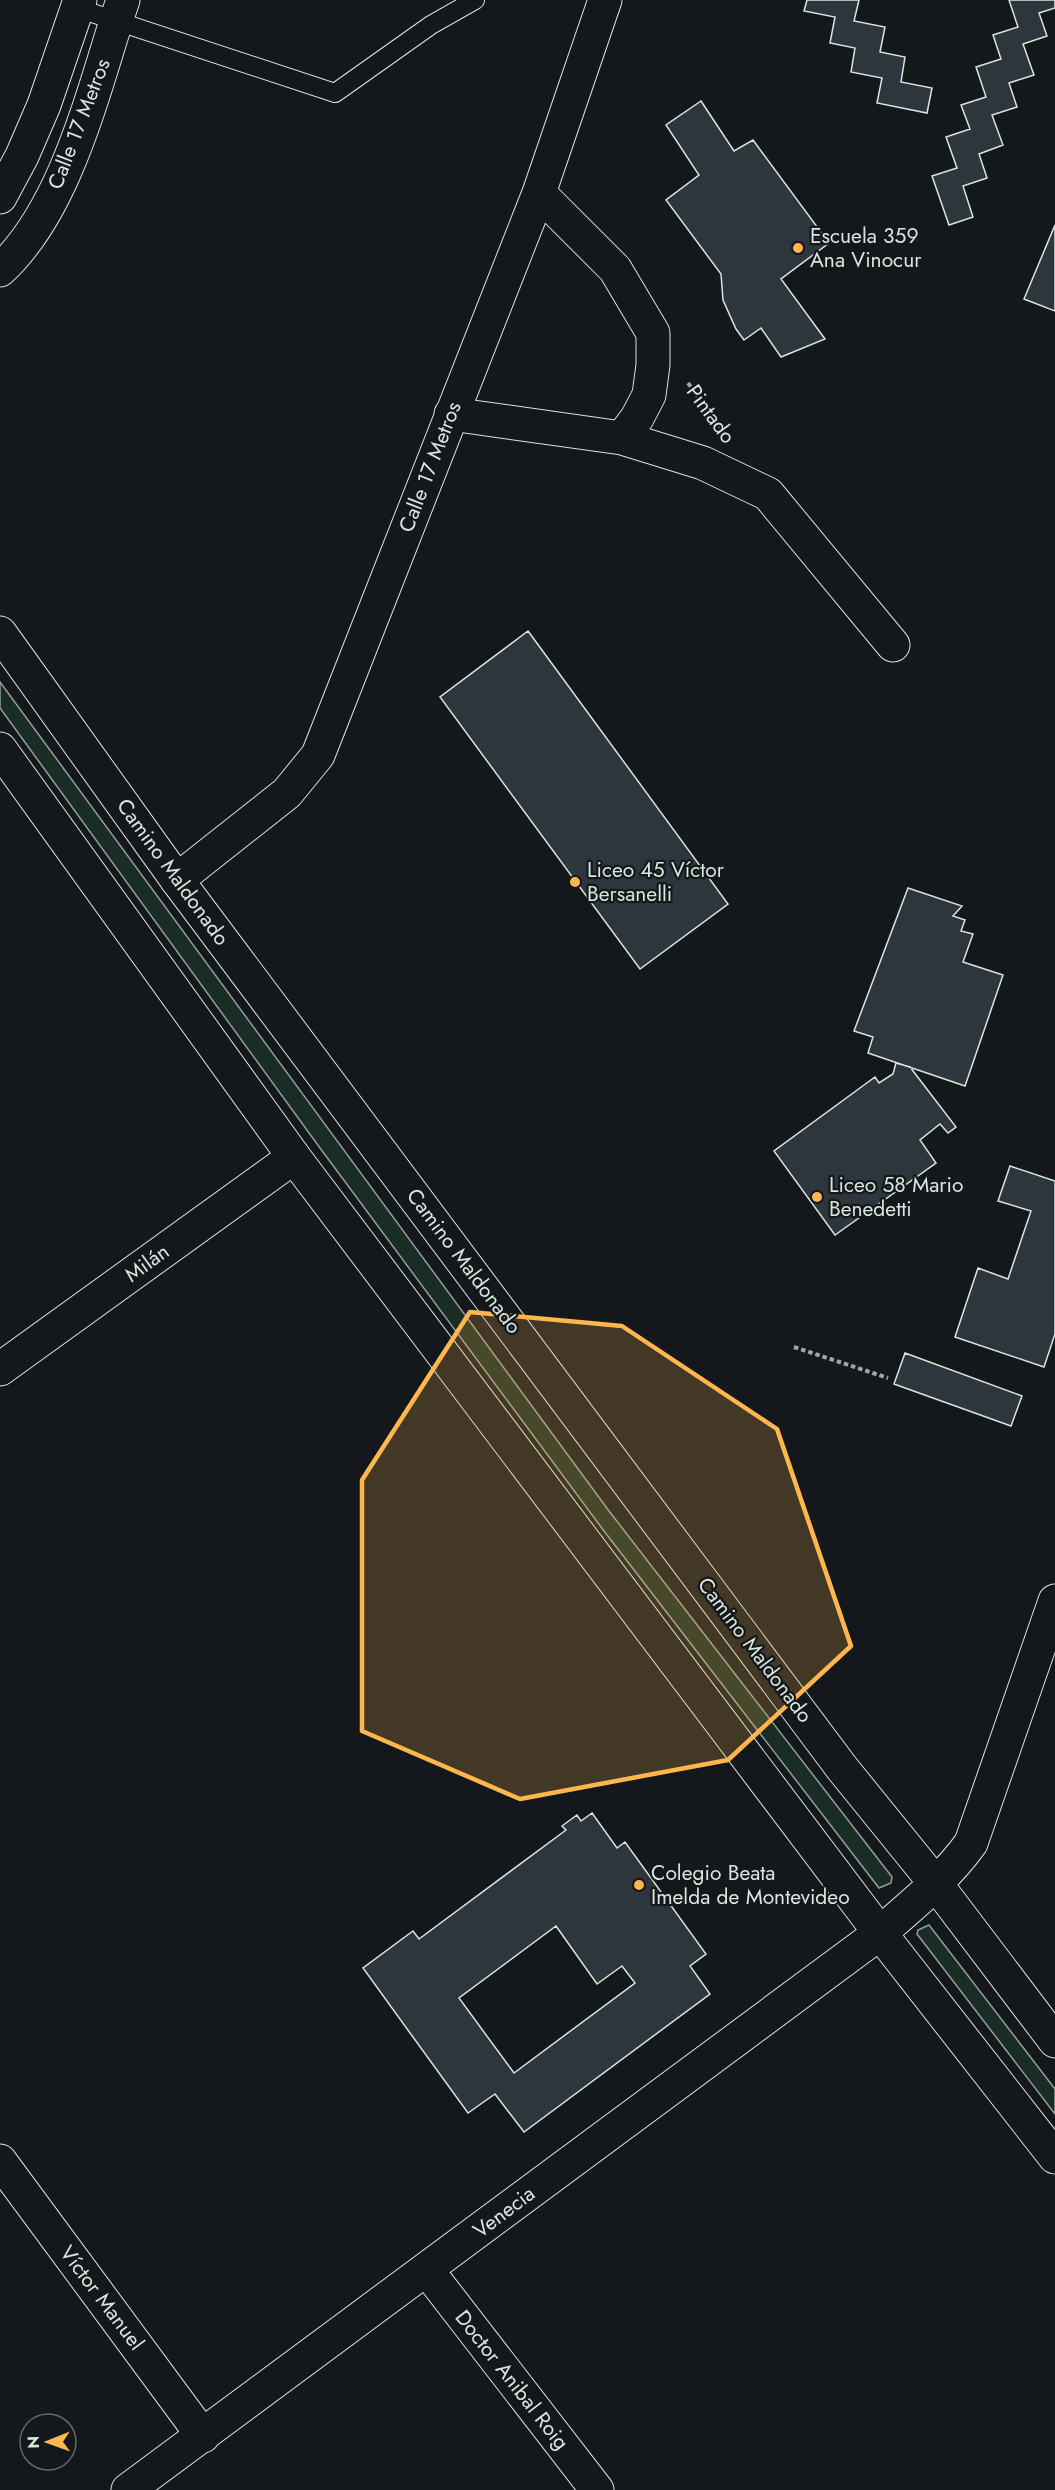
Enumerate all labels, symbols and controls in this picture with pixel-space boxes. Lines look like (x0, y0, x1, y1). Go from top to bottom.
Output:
street label: Calle 17 Metros (40, 54, 118, 194)
place label: Escuela 359 Ana Vinocur (810, 221, 922, 275)
marker: Escuela 359 Ana Vinocur (791, 241, 805, 255)
street label: Pintado (679, 378, 743, 450)
street label: Calle 17 Metros (391, 397, 469, 537)
street label: Camino Maldonado (109, 792, 237, 952)
place label: Liceo 45 Víctor Bersanelli (587, 855, 725, 909)
marker: Liceo 45 Víctor Bersanelli (568, 875, 582, 889)
place label: Liceo 58 Mario Benedetti (829, 1170, 963, 1224)
street label: Camino Maldonado (399, 1182, 529, 1340)
marker: Liceo 58 Mario Benedetti (810, 1190, 824, 1204)
street label: Milán (119, 1237, 175, 1289)
street label: Camino Maldonado (690, 1571, 820, 1729)
place label: Colegio Beata Imelda de Montevideo (651, 1858, 850, 1912)
marker: Colegio Beata Imelda de Montevideo (632, 1878, 646, 1892)
street label: Venecia (467, 2179, 541, 2245)
street label: Víctor Manuel (53, 2239, 151, 2357)
street label: Doctor Anibal Roig (448, 2304, 576, 2456)
north arrow (18, 2412, 78, 2472)
text: N (22, 2436, 45, 2449)

